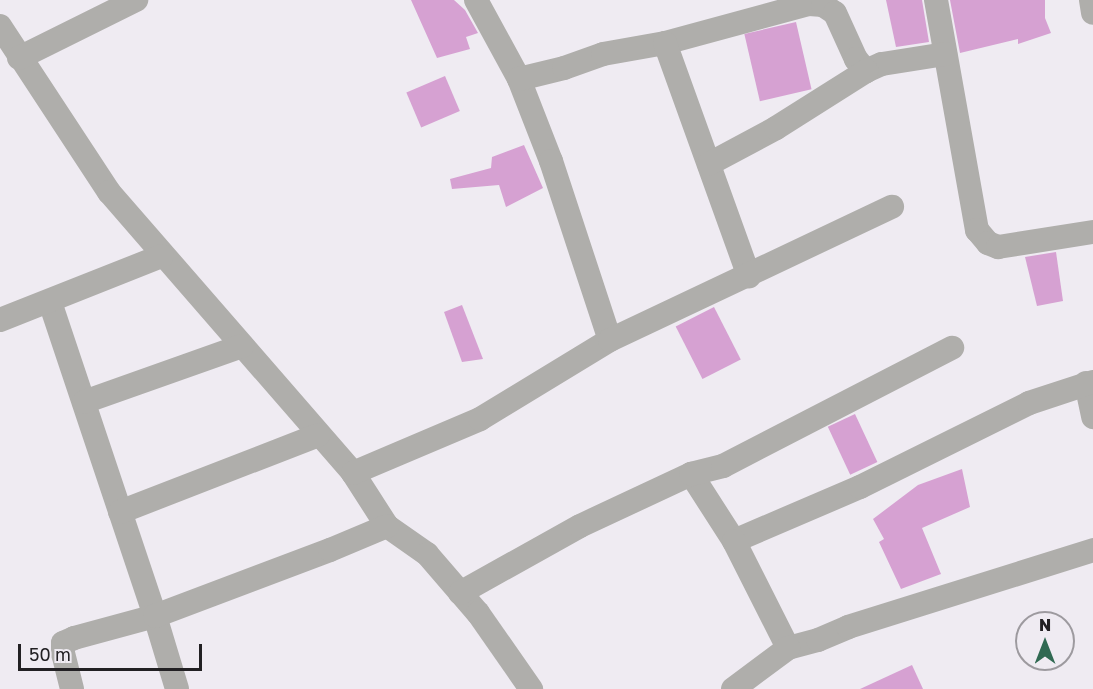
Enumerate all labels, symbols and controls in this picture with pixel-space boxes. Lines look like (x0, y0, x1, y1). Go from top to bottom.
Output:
north arrow (1015, 611, 1075, 671)
text: N (1039, 615, 1051, 635)
scale bar (21, 632, 206, 670)
text: 50 m (29, 643, 71, 665)

